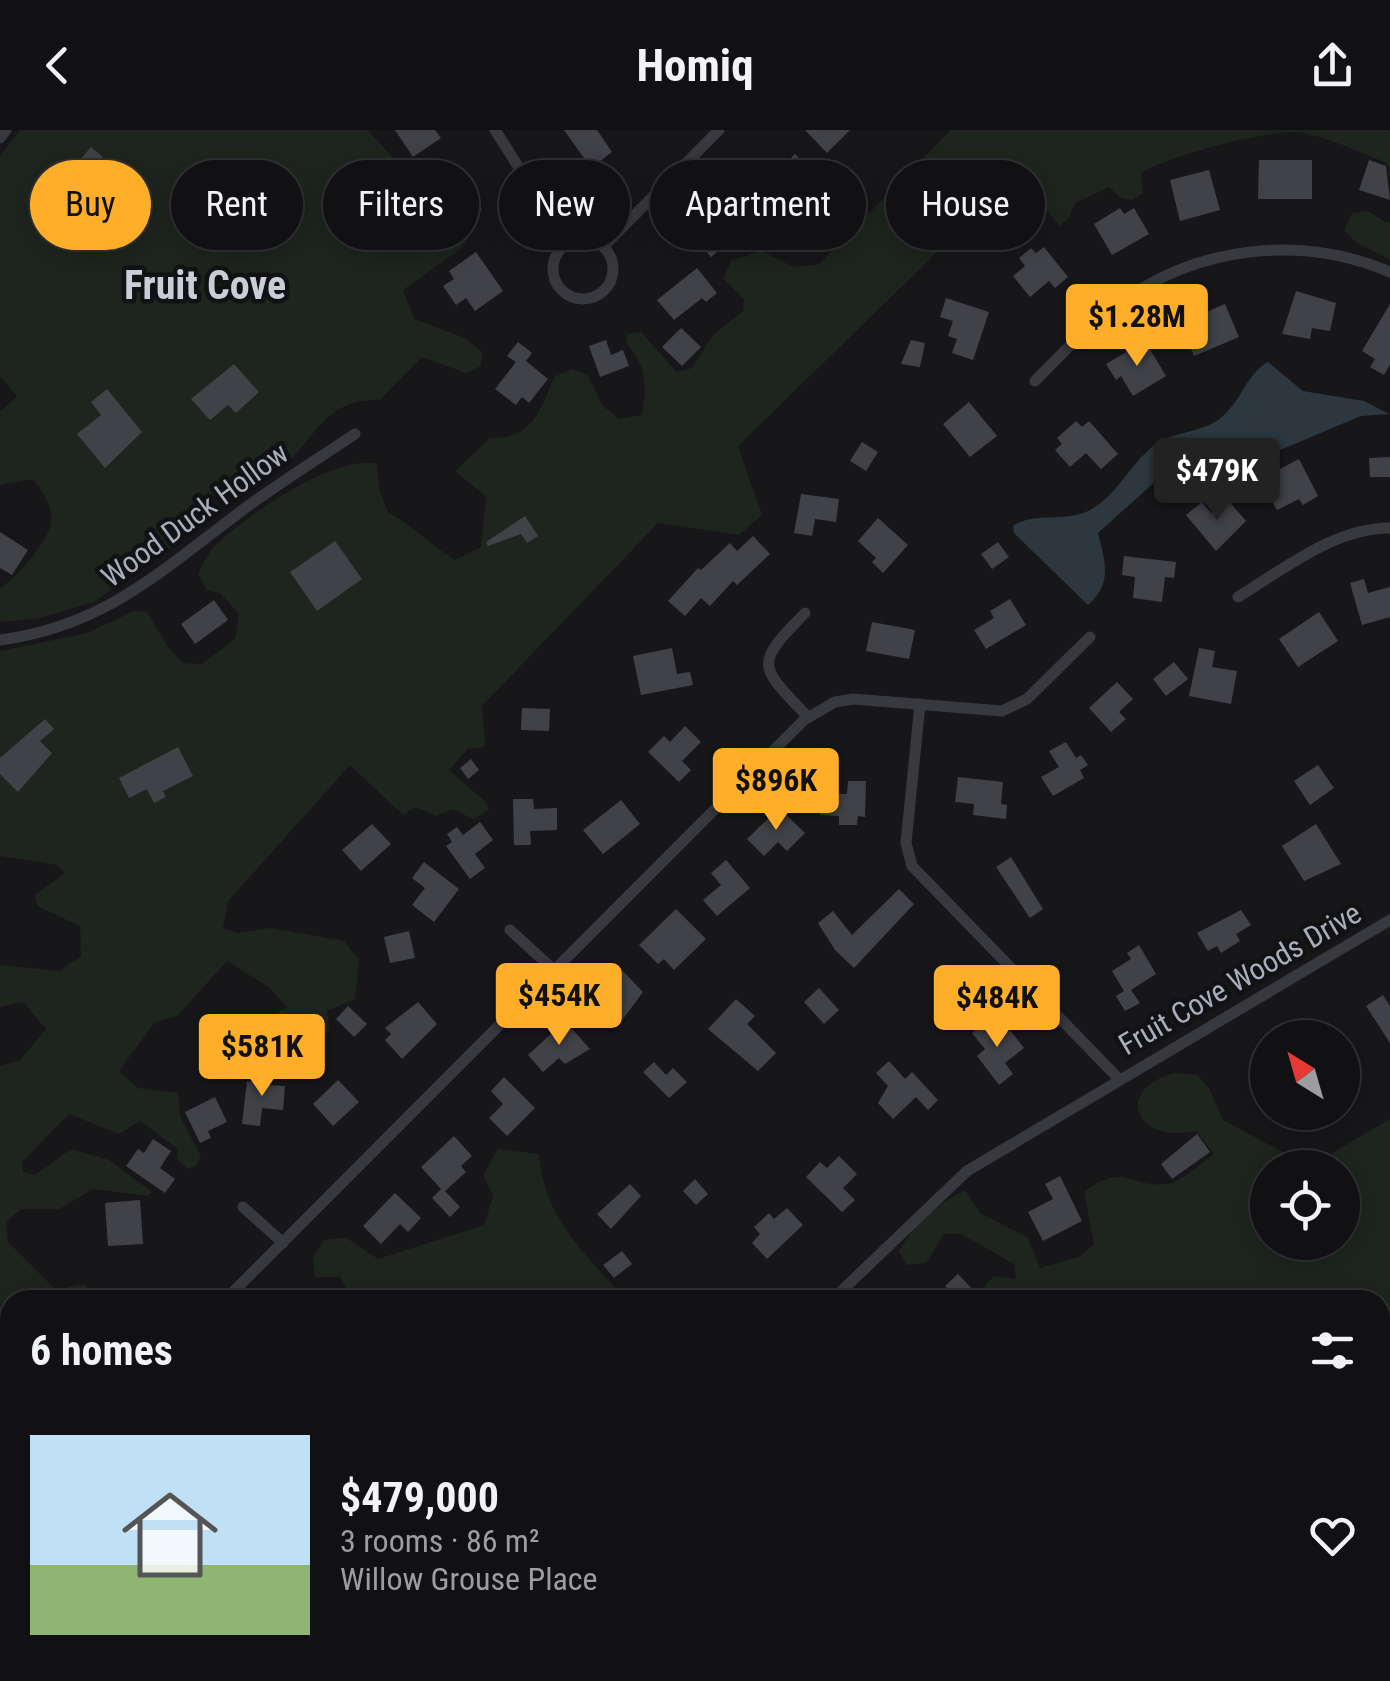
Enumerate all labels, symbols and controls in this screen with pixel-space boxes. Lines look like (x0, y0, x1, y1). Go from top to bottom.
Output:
icon: back (30, 38, 85, 93)
icon: share (1305, 38, 1360, 93)
text: Homiq (636, 39, 754, 92)
chip: Buy (30, 160, 151, 250)
chip: Rent (171, 160, 303, 250)
chip: Filters (323, 160, 479, 250)
chip: New (499, 160, 630, 250)
chip: Apartment (650, 160, 866, 250)
chip: House (886, 160, 1045, 250)
district label: Fruit Cove (124, 262, 286, 309)
pin: $1.28M (1056, 284, 1218, 369)
text: $1.28M (1088, 297, 1186, 335)
street label: Wood Duck Hollow (95, 435, 295, 594)
pin: $479K (1147, 438, 1287, 523)
text: $479K (1176, 451, 1258, 489)
pin: $896K (706, 748, 846, 833)
text: $896K (735, 761, 817, 799)
street label: Fruit Cove Woods Drive (1113, 895, 1367, 1062)
pin: $454K (489, 963, 629, 1048)
pin: $484K (927, 965, 1067, 1050)
text: $454K (518, 976, 600, 1014)
text: $484K (956, 978, 1038, 1016)
pin: $581K (192, 1014, 332, 1099)
north arrow (1250, 1020, 1360, 1130)
map controls (1250, 1020, 1360, 1260)
text: $581K (221, 1027, 303, 1065)
button: locate (1250, 1150, 1360, 1260)
icon: filters (1305, 1323, 1360, 1378)
text: 6 homes (30, 1326, 173, 1375)
text: $479,000 (340, 1473, 499, 1522)
icon: home (110, 1475, 230, 1595)
icon: heart (1305, 1508, 1360, 1563)
text: 3 rooms · 86 m² (340, 1522, 539, 1560)
text: Willow Grouse Place (340, 1560, 598, 1598)

